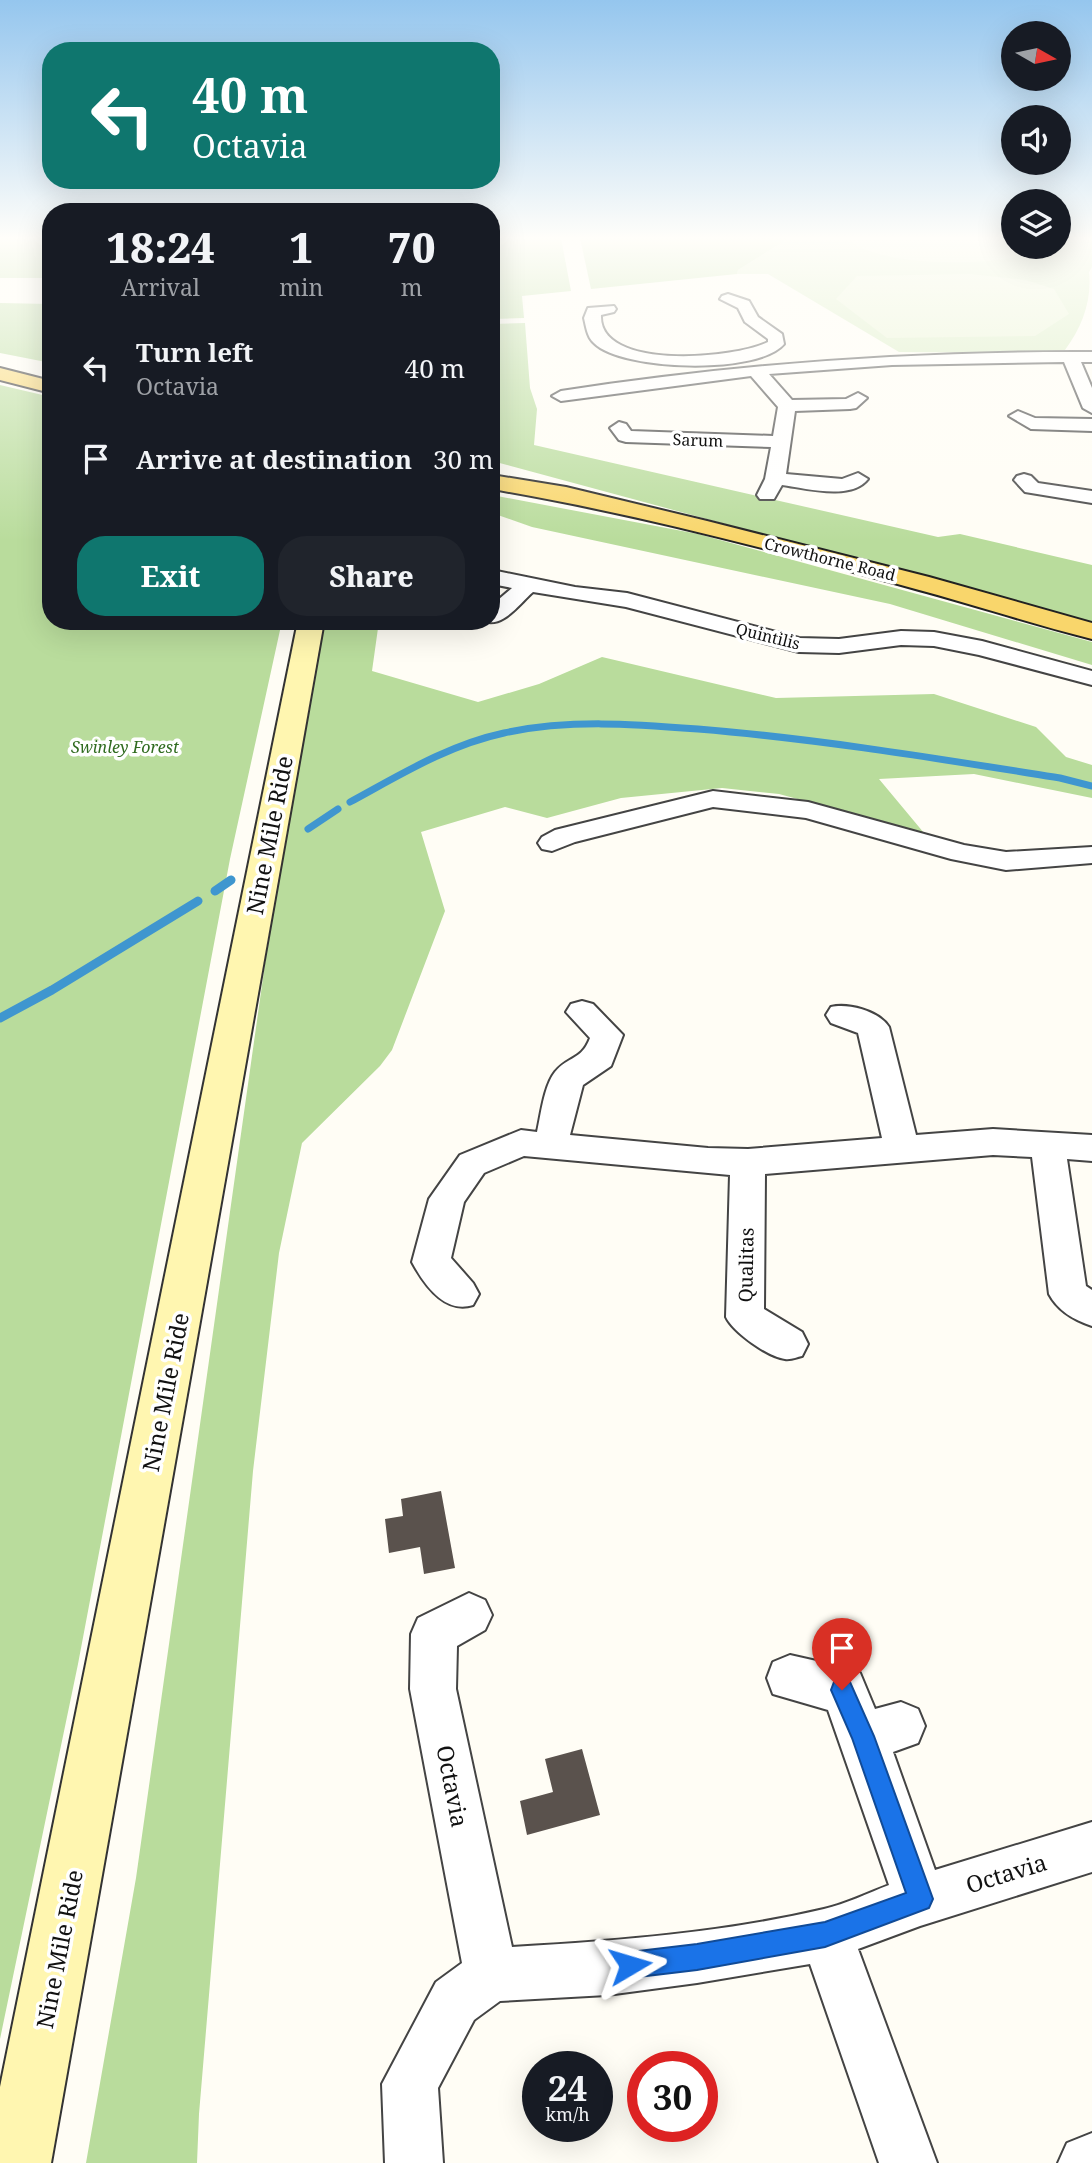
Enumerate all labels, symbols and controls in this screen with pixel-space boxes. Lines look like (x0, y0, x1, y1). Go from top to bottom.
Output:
north arrow (1001, 21, 1071, 91)
map controls (1001, 21, 1071, 259)
text: 40 m (192, 61, 308, 127)
icon: left (77, 70, 168, 161)
button: sound (1001, 105, 1071, 175)
text: Octavia (192, 124, 308, 167)
button: layers (1001, 189, 1071, 259)
text: 18:24 (107, 218, 215, 275)
text: 1 (289, 218, 313, 275)
text: 70 (388, 218, 435, 275)
text: Arrival (121, 271, 200, 303)
text: min (279, 271, 323, 303)
text: m (401, 271, 423, 303)
text: Turn left (136, 334, 253, 370)
icon: left (77, 349, 115, 387)
text: 40 m (405, 350, 465, 386)
text: Octavia (136, 370, 219, 402)
street label: Sarum (672, 428, 724, 452)
icon: arrive (77, 440, 115, 478)
text: Arrive at destination (136, 441, 412, 477)
text: 30 m (433, 441, 493, 477)
street label: Crowthorne Road (762, 532, 898, 586)
button: Exit (77, 536, 264, 616)
button: Share (278, 536, 465, 616)
street label: Quintilis (734, 617, 802, 655)
park label: Swinley Forest (71, 736, 179, 758)
street label: Nine Mile Ride (238, 753, 300, 917)
street label: Qualitas (732, 1227, 760, 1303)
street label: Nine Mile Ride (134, 1310, 196, 1474)
pin (812, 1618, 872, 1690)
icon: arrive (823, 1629, 861, 1667)
street label: Octavia (429, 1742, 477, 1830)
street label: Octavia (962, 1846, 1050, 1900)
street label: Nine Mile Ride (28, 1867, 90, 2031)
position arrow (593, 1928, 667, 2002)
speed limit sign: 30 (627, 2051, 718, 2142)
text: 24 (548, 2064, 587, 2111)
text: km/h (545, 2102, 590, 2126)

